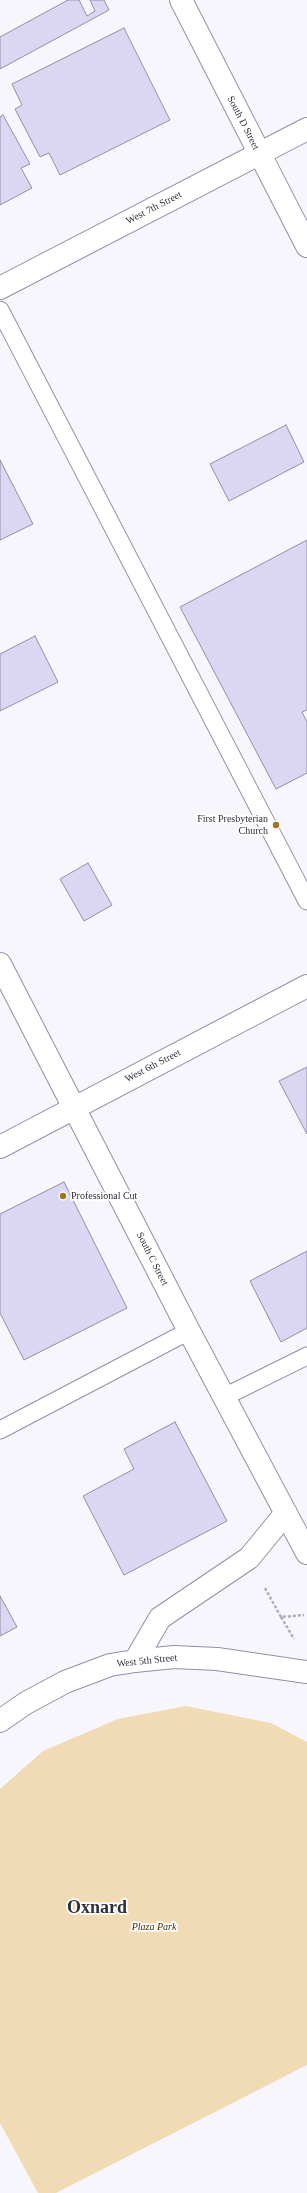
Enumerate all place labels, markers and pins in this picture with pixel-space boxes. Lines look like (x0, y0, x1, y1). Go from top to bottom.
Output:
place label: First Presbyterian Church (197, 813, 268, 836)
marker: First Presbyterian Church (271, 820, 281, 830)
place label: Professional Cut (71, 1190, 137, 1202)
marker: Professional Cut (58, 1191, 68, 1201)

